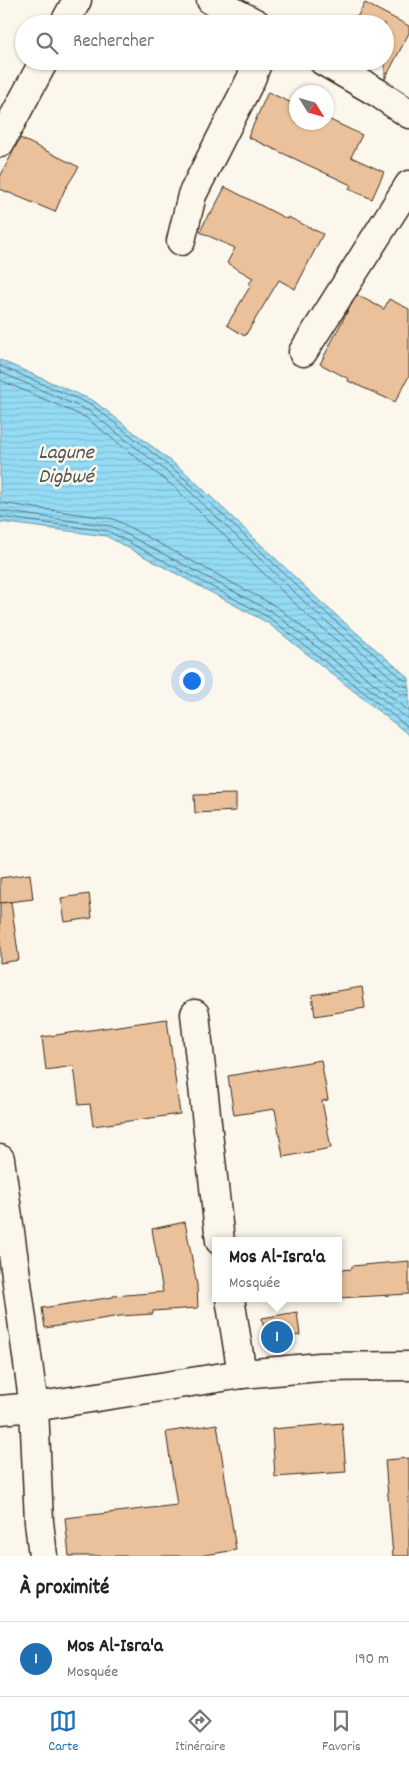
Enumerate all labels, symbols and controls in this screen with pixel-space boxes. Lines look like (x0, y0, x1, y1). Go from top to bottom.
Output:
search box (15, 15, 394, 70)
icon: search (33, 29, 61, 57)
text: Rechercher (73, 29, 154, 56)
north arrow (289, 85, 334, 130)
water label: Lagune Digbwé (38, 439, 97, 493)
your location (179, 668, 205, 694)
popup (212, 1237, 342, 1302)
text: Mos Al-Isra'a (229, 1245, 325, 1272)
text: Mosquée (229, 1272, 280, 1295)
pin: 1 (261, 1318, 293, 1356)
text: À proximité (20, 1574, 109, 1604)
text: Mos Al-Isra'a (67, 1634, 163, 1661)
text: 1 (34, 1648, 38, 1671)
text: 190 m (355, 1648, 389, 1671)
text: Mosquée (67, 1661, 118, 1684)
tab: Carte (48, 1707, 78, 1757)
tab: Itinéraire (175, 1707, 225, 1757)
tab: Favoris (322, 1707, 361, 1757)

